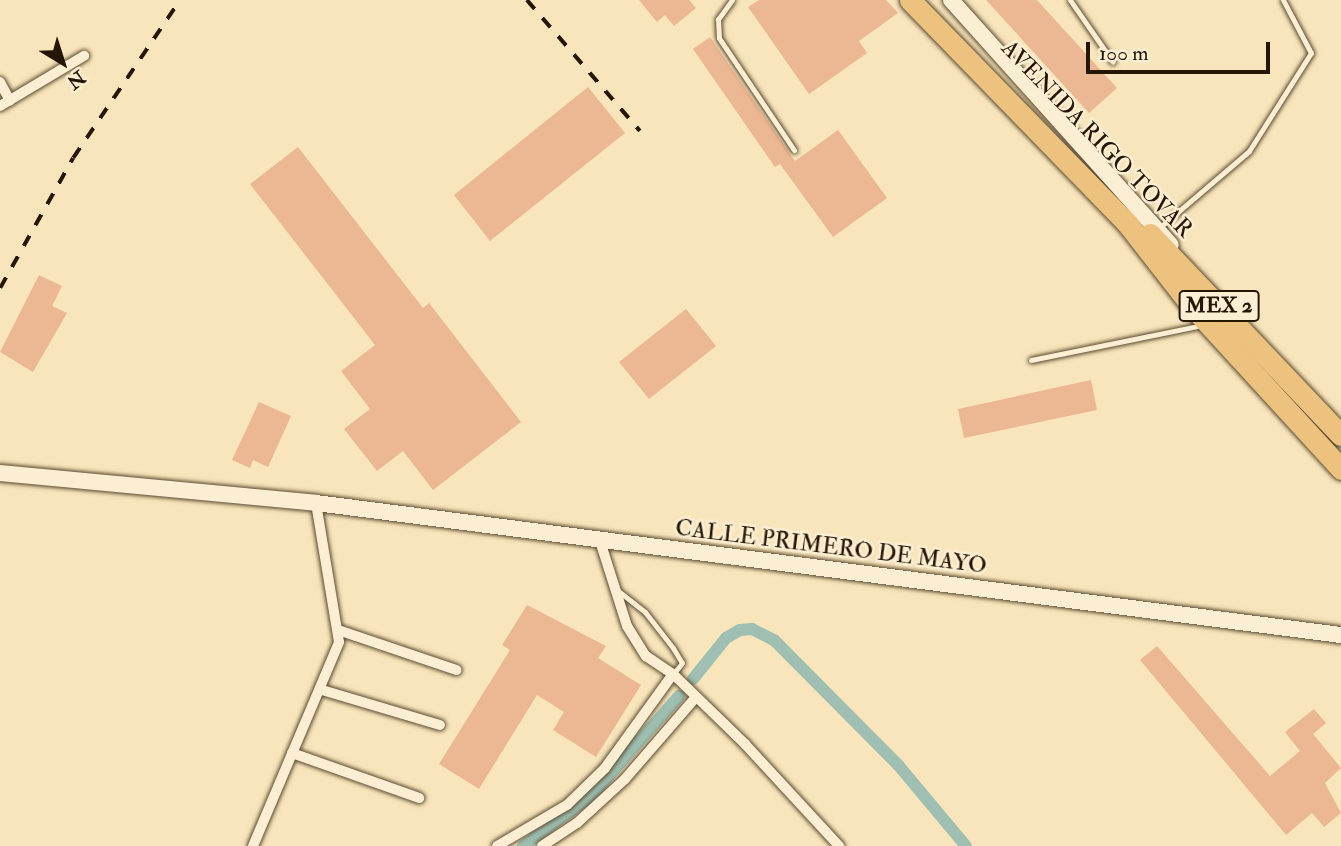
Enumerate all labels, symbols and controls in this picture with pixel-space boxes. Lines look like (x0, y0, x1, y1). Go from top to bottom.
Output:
north arrow (28, 28, 98, 98)
scale bar (1089, 28, 1273, 72)
street label: AVENIDA RIGO TOVAR (996, 35, 1198, 243)
text: 100 m (1099, 40, 1149, 67)
text: N (62, 65, 90, 94)
road number: MEX 2 (1177, 288, 1261, 324)
street label: CALLE PRIMERO DE MAYO (674, 514, 988, 580)

